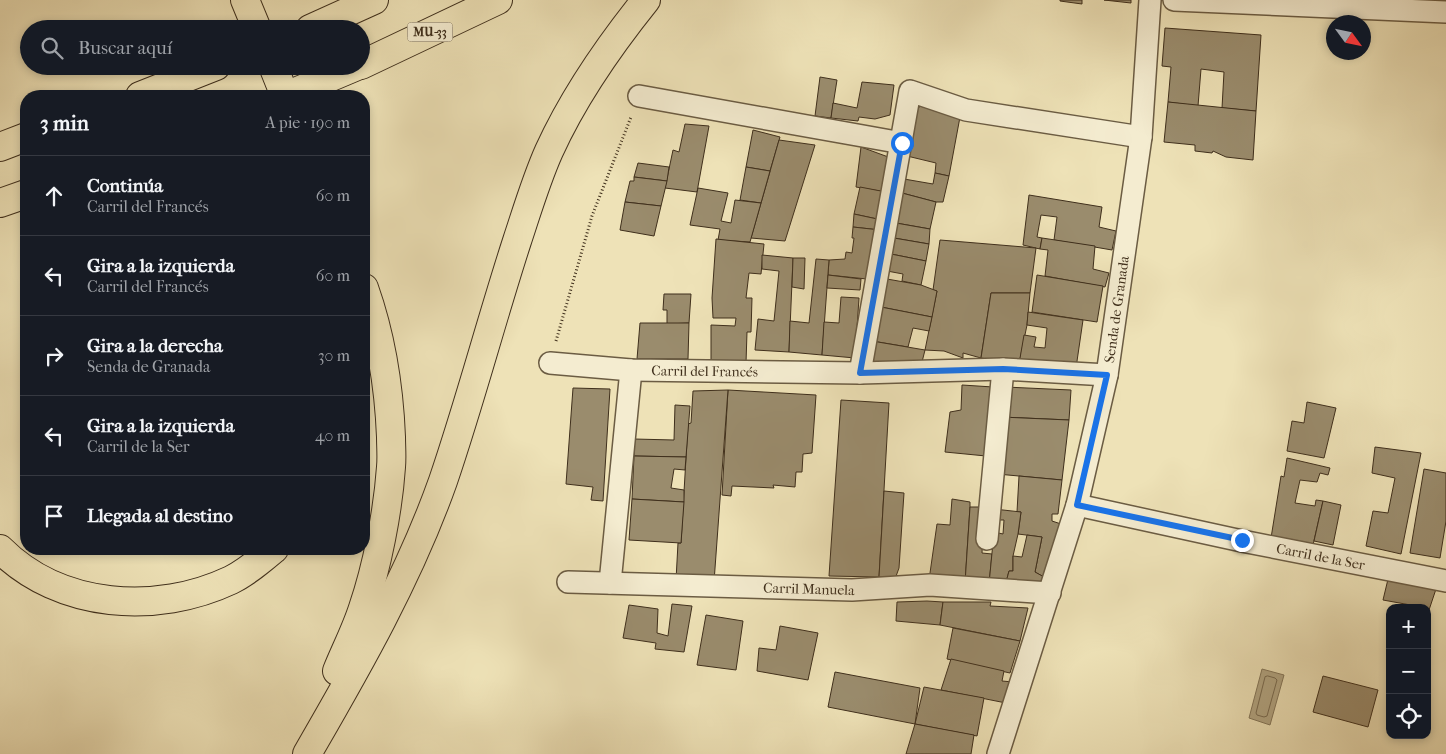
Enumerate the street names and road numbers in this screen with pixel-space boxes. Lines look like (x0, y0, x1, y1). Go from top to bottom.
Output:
road number: MU-33 (408, 22, 452, 42)
street label: Senda de Granada (1101, 254, 1133, 364)
street label: Carril del Francés (651, 362, 758, 381)
street label: Carril de la Ser (1275, 540, 1366, 574)
street label: Carril Manuela (763, 580, 855, 599)

